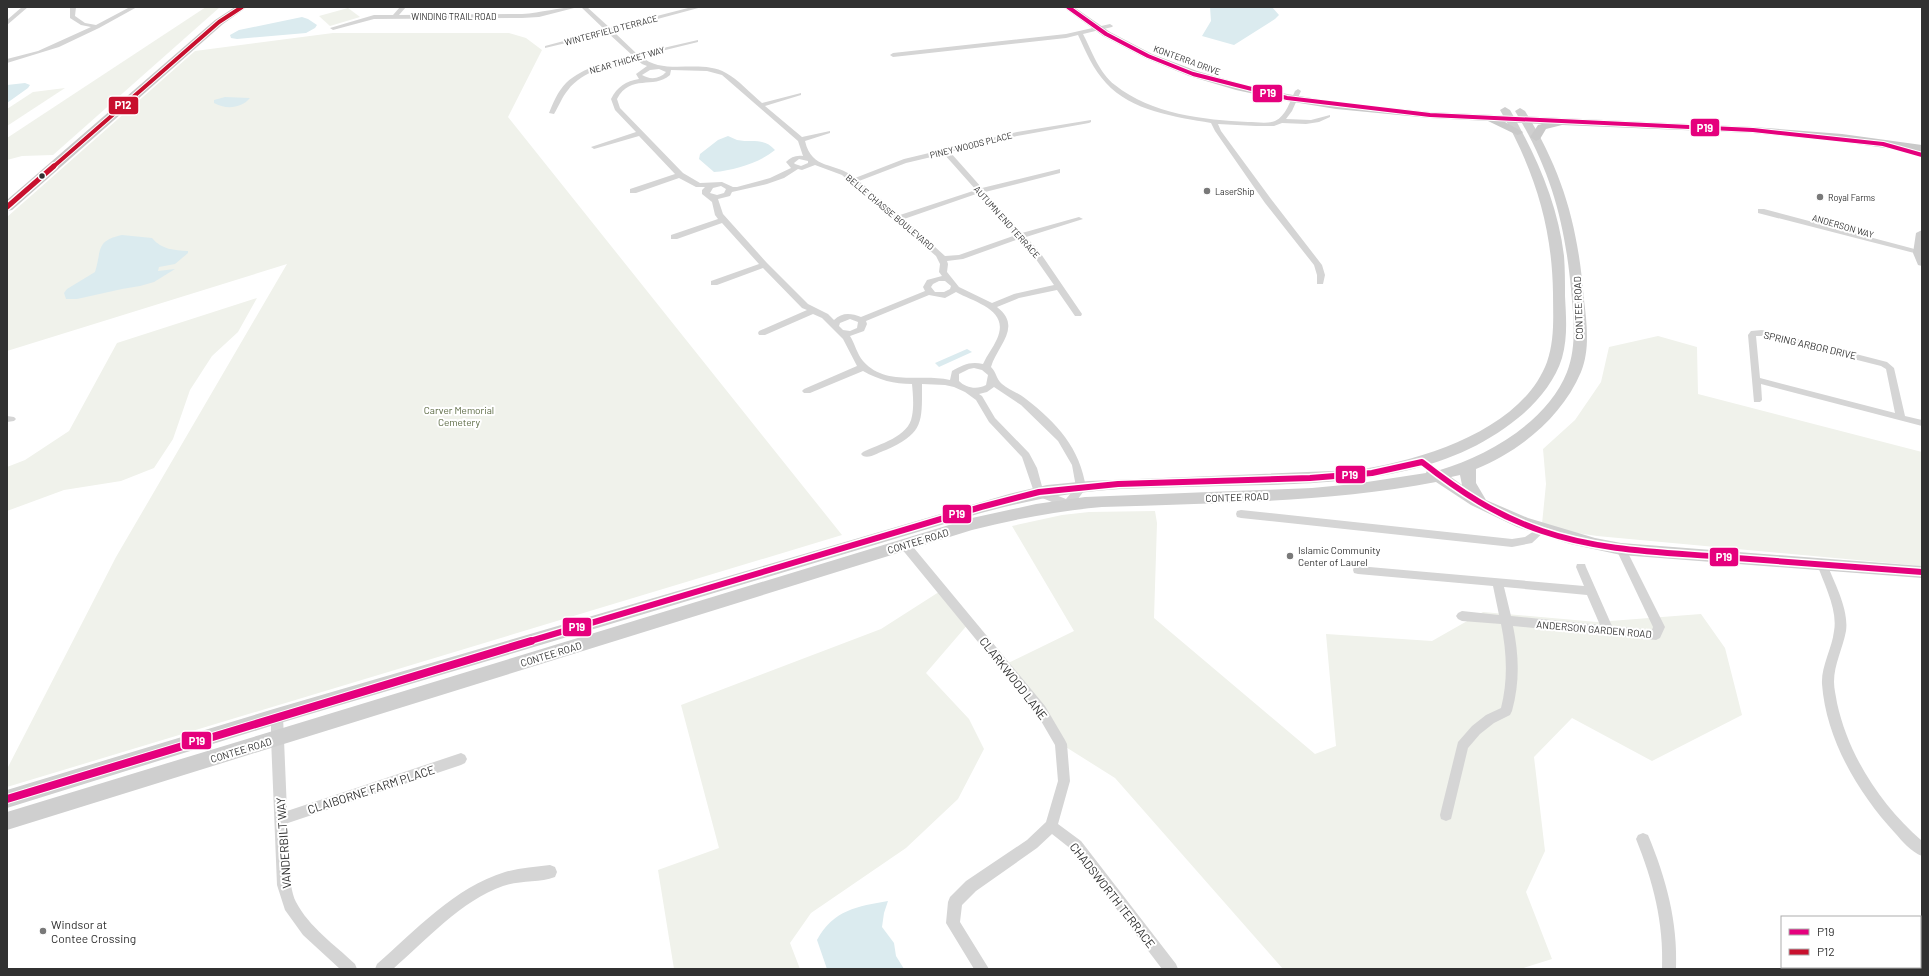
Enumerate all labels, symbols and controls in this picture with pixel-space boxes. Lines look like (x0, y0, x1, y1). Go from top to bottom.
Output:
street label: WINDING TRAIL ROAD (411, 11, 497, 22)
street label: WINTERFIELD TERRACE (563, 12, 659, 48)
street label: KONTERRA DRIVE (1152, 43, 1222, 77)
street label: NEAR THICKET WAY (588, 44, 666, 76)
line badge: P19 (1252, 84, 1283, 103)
text: P19 (1260, 86, 1276, 99)
line badge: P12 (108, 96, 139, 115)
text: P12 (115, 98, 131, 111)
line badge: P19 (1690, 118, 1720, 137)
text: P19 (1697, 121, 1713, 134)
street label: PINEY WOODS PLACE (929, 129, 1013, 161)
unlabelled marker (37, 171, 47, 181)
street label: BELLE CHASSE BOULEVARD (844, 172, 936, 252)
street label: AUTUMN END TERRACE (972, 184, 1042, 260)
marker: LaserShip (1202, 186, 1212, 196)
place label: LaserShip (1215, 186, 1255, 197)
marker: Royal Farms (1815, 192, 1825, 202)
place label: Royal Farms (1828, 192, 1875, 203)
street label: ANDERSON WAY (1811, 212, 1875, 240)
street label: CONTEE ROAD (1571, 276, 1585, 340)
street label: SPRING ARBOR DRIVE (1762, 328, 1858, 362)
park label: Carver Memorial Cemetery (424, 404, 494, 428)
line badge: P19 (1335, 465, 1366, 484)
text: P19 (1342, 468, 1358, 481)
street label: CONTEE ROAD (1205, 490, 1269, 504)
line badge: P19 (942, 504, 972, 524)
text: P19 (949, 507, 965, 520)
street label: CONTEE ROAD (886, 526, 950, 556)
place label: Islamic Community Center of Laurel (1298, 544, 1381, 568)
line badge: P19 (1709, 547, 1739, 567)
text: P19 (1716, 550, 1732, 563)
marker: Islamic Community Center of Laurel (1285, 551, 1295, 561)
line badge: P19 (562, 617, 592, 637)
street label: ANDERSON GARDEN ROAD (1536, 618, 1652, 640)
text: P19 (569, 620, 585, 633)
street label: CLARKWOOD LANE (977, 634, 1051, 722)
street label: CONTEE ROAD (519, 639, 583, 669)
line badge: P19 (181, 731, 212, 750)
text: P19 (189, 734, 205, 747)
street label: CONTEE ROAD (209, 735, 273, 765)
street label: CLAIBORNE FARM PLACE (306, 762, 436, 816)
street label: VANDERBILT WAY (273, 797, 293, 889)
street label: CHADSWORTH TERRACE (1068, 840, 1158, 950)
legend (1781, 916, 1921, 968)
place label: Windsor at Contee Crossing (51, 917, 136, 945)
text: P19 (1817, 924, 1835, 938)
marker: Windsor at Contee Crossing (38, 926, 48, 936)
text: P12 (1817, 944, 1835, 958)

